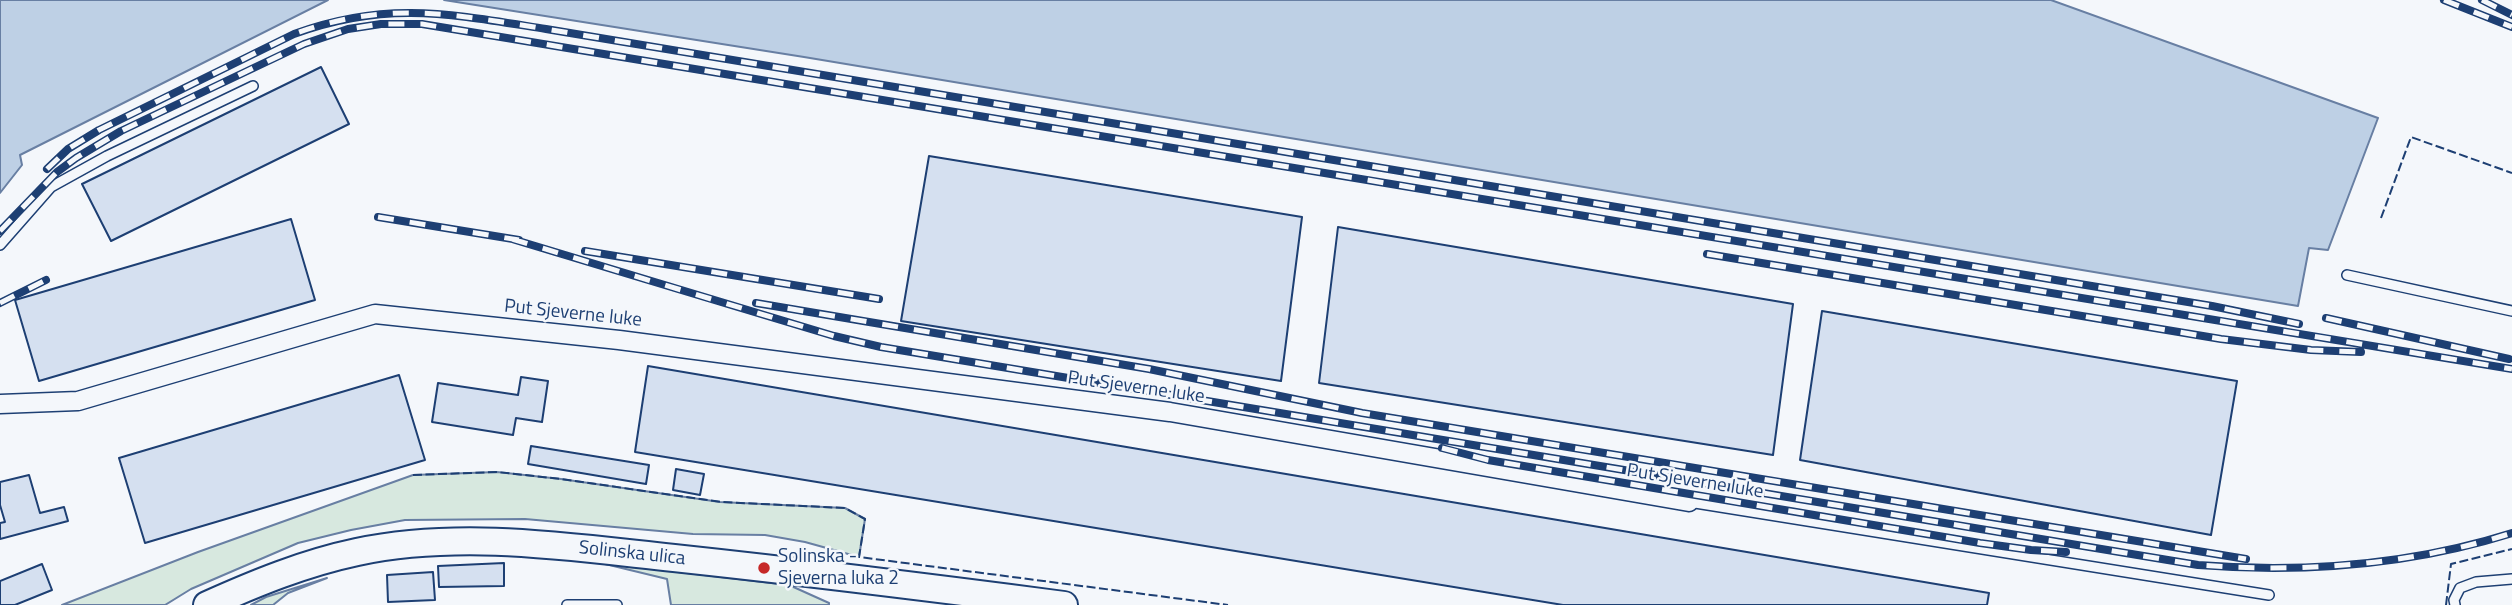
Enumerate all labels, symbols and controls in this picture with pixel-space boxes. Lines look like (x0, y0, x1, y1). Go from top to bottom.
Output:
street label: Put Sjeverne luke (503, 295, 643, 333)
street label: Put Sjeverne luke (1066, 367, 1206, 409)
street label: Put Sjeverne luke (1625, 460, 1765, 504)
street label: Solinska ulica (578, 537, 686, 571)
place label: Solinska - Sjeverna luka 2 (778, 546, 899, 590)
marker: Solinska - Sjeverna luka 2 (756, 560, 772, 576)

